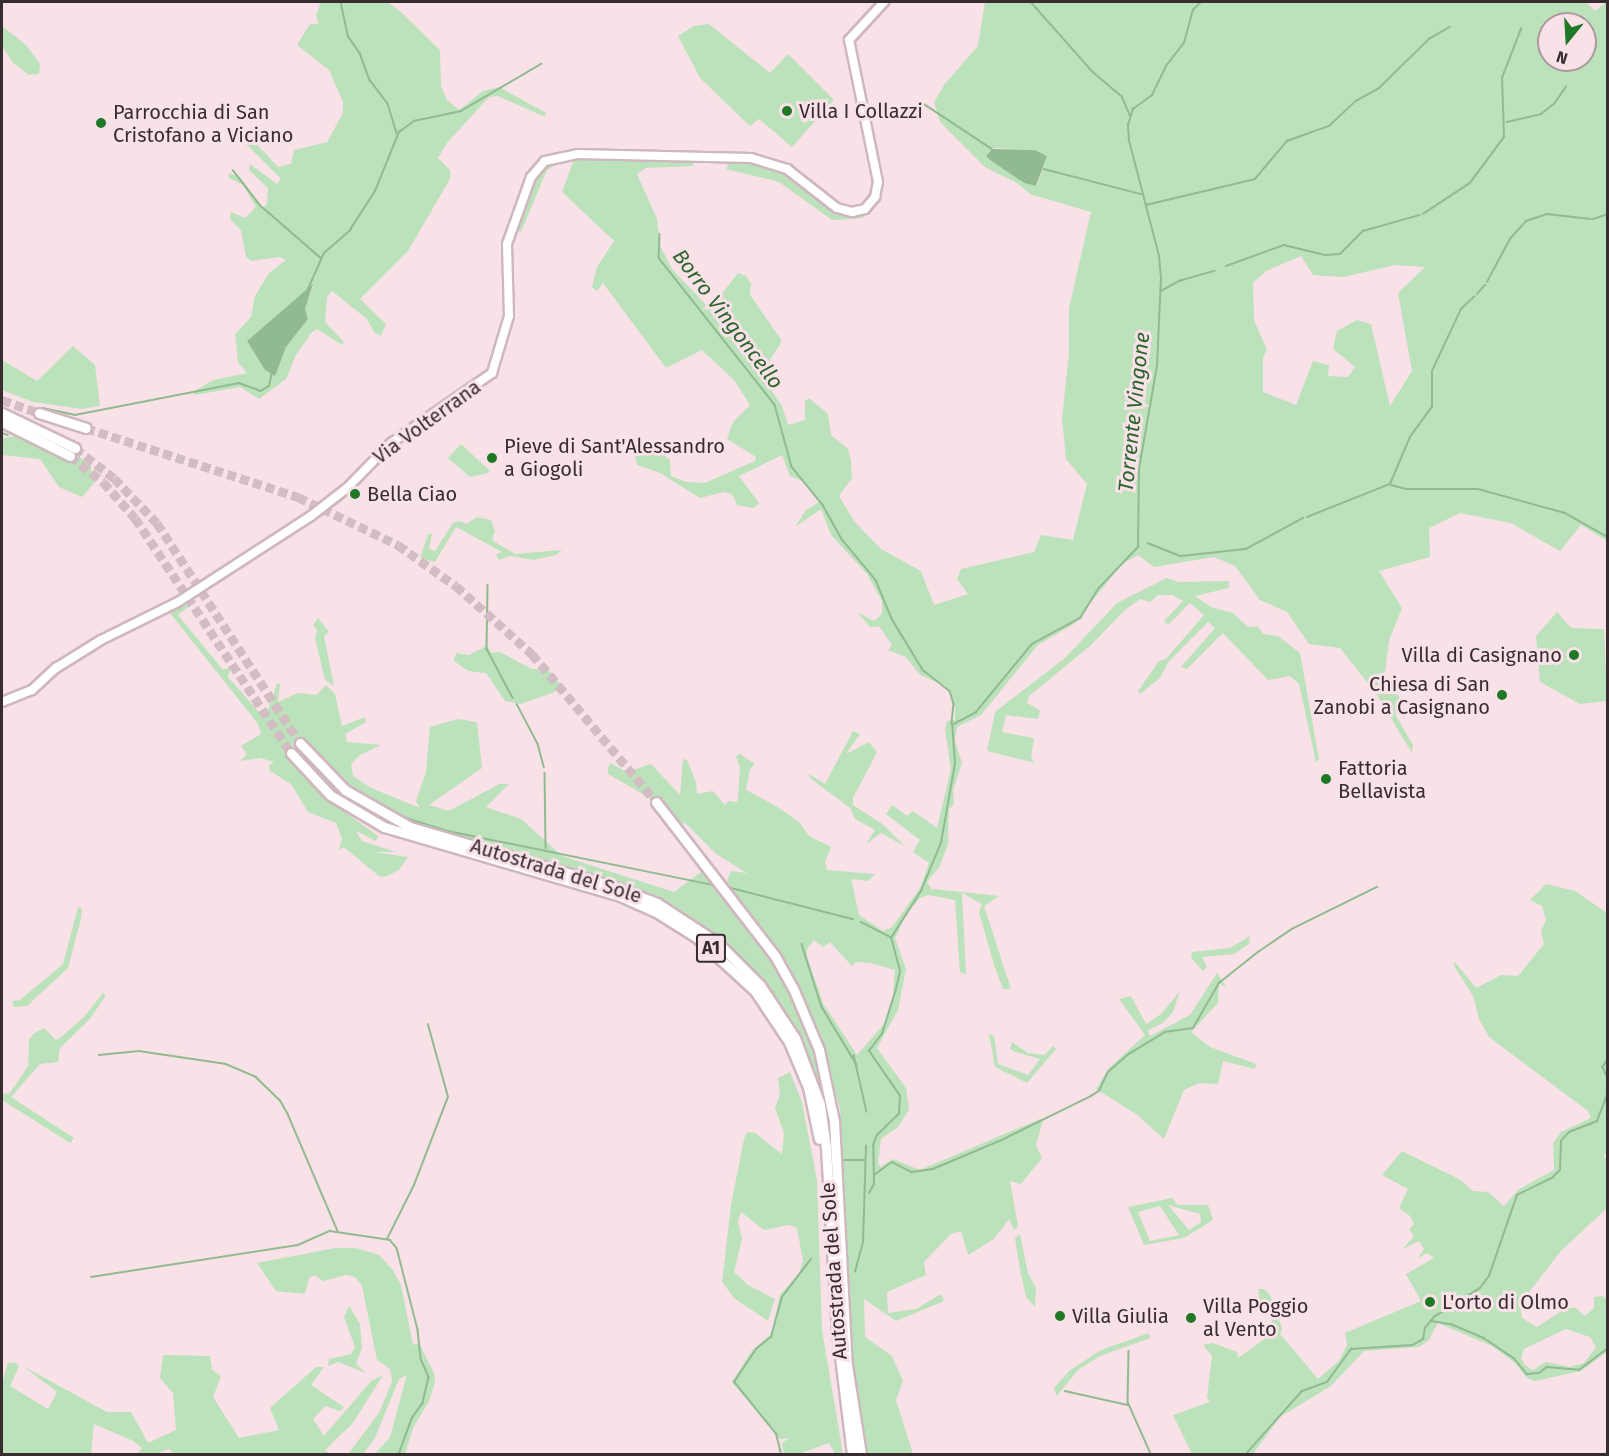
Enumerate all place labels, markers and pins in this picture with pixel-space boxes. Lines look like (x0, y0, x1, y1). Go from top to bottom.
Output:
place label: Villa I Collazzi (799, 99, 923, 123)
place label: Parrocchia di San Cristofano a Viciano (113, 100, 293, 147)
marker: Villa I Collazzi (780, 104, 794, 118)
marker: Parrocchia di San Cristofano a Viciano (94, 116, 108, 130)
place label: Pieve di Sant'Alessandro a Giogoli (504, 434, 725, 481)
marker: Pieve di Sant'Alessandro a Giogoli (485, 451, 499, 465)
place label: Bella Ciao (367, 482, 457, 506)
marker: Bella Ciao (348, 487, 362, 501)
place label: Villa di Casignano (1401, 643, 1562, 667)
marker: Villa di Casignano (1567, 648, 1581, 662)
place label: Chiesa di San Zanobi a Casignano (1314, 672, 1490, 719)
marker: Chiesa di San Zanobi a Casignano (1495, 688, 1509, 702)
place label: Fattoria Bellavista (1338, 756, 1426, 803)
marker: Fattoria Bellavista (1319, 772, 1333, 786)
place label: L'orto di Olmo (1442, 1290, 1569, 1314)
place label: Villa Poggio al Vento (1203, 1294, 1308, 1341)
marker: L'orto di Olmo (1423, 1295, 1437, 1309)
place label: Villa Giulia (1072, 1304, 1169, 1328)
marker: Villa Giulia (1053, 1309, 1067, 1323)
marker: Villa Poggio al Vento (1184, 1311, 1198, 1325)

